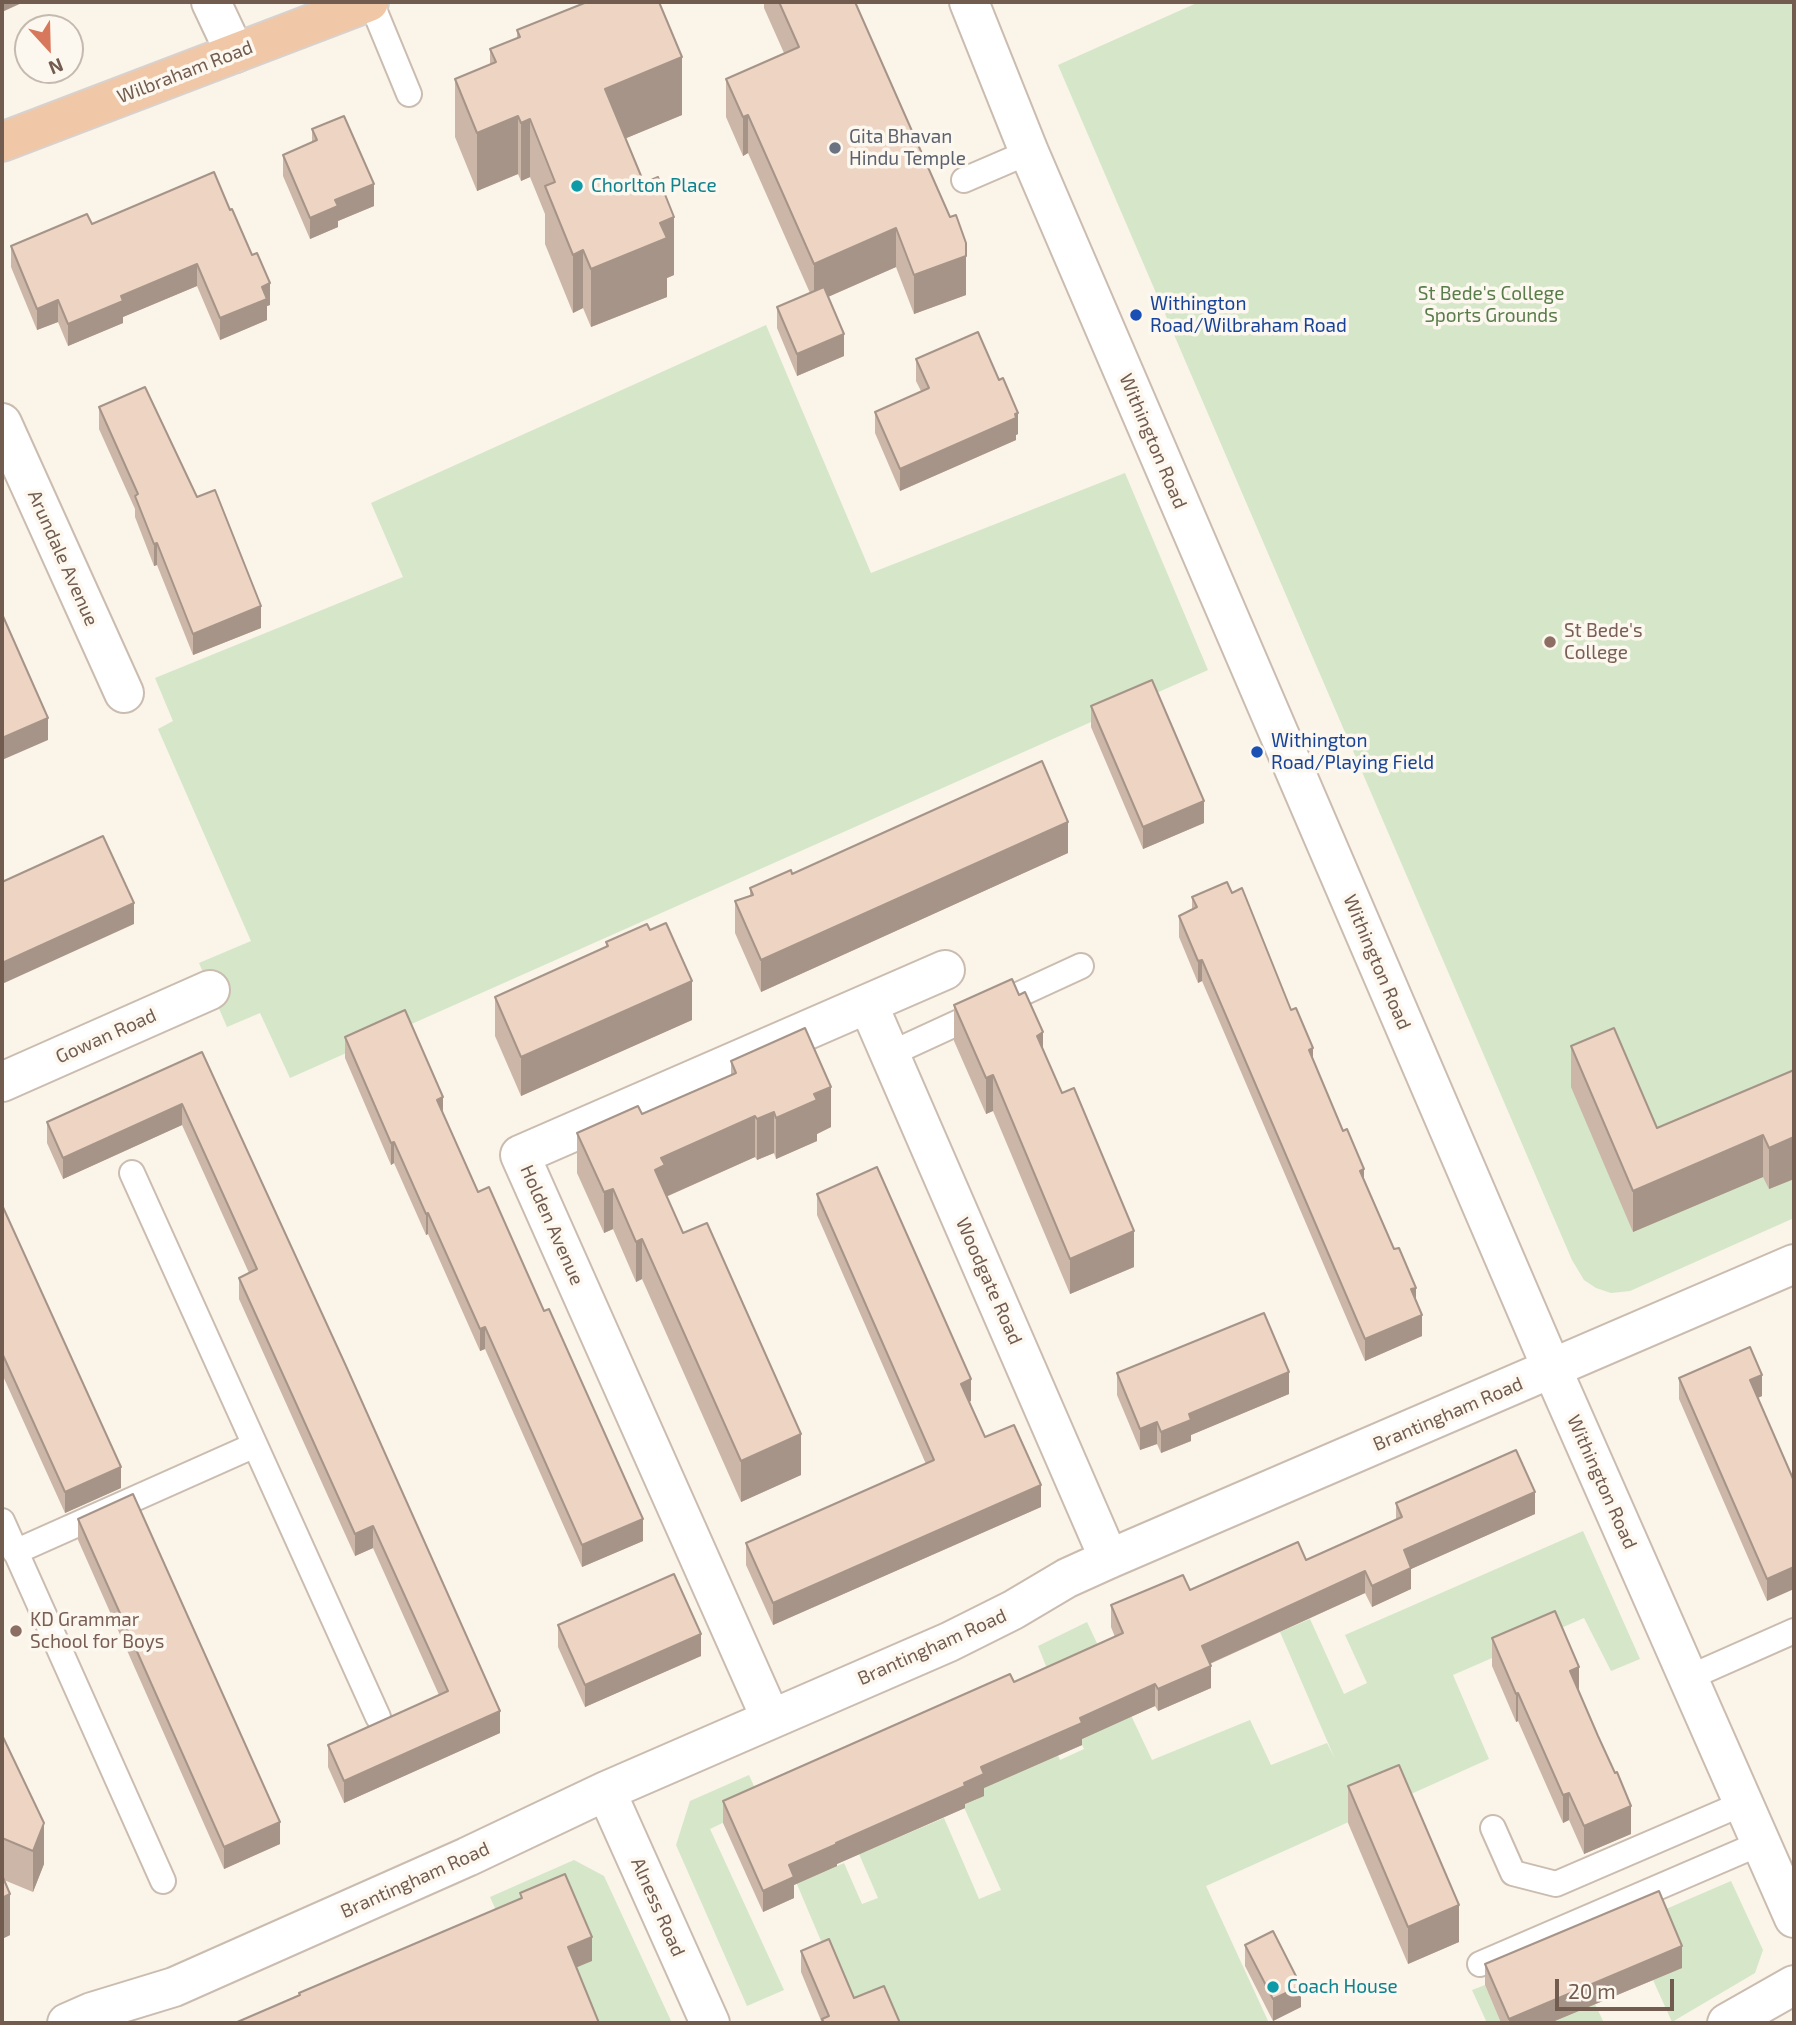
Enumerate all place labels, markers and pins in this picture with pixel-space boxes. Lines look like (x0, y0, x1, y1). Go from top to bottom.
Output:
place label: Gita Bhavan Hindu Temple (849, 126, 966, 170)
marker: Gita Bhavan Hindu Temple (827, 140, 843, 156)
place label: Chorlton Place (591, 175, 717, 197)
marker: Chorlton Place (569, 178, 585, 194)
place label: Withington Road/Wilbraham Road (1150, 293, 1347, 337)
marker: Withington Road/Wilbraham Road (1128, 307, 1144, 323)
place label: St Bede's College (1564, 620, 1643, 664)
marker: St Bede's College (1542, 634, 1558, 650)
place label: Withington Road/Playing Field (1271, 730, 1434, 774)
marker: Withington Road/Playing Field (1249, 744, 1265, 760)
place label: KD Grammar School for Boys (30, 1609, 164, 1653)
marker: KD Grammar School for Boys (8, 1623, 24, 1639)
place label: Coach House (1287, 1976, 1398, 1998)
marker: Coach House (1265, 1979, 1281, 1995)

